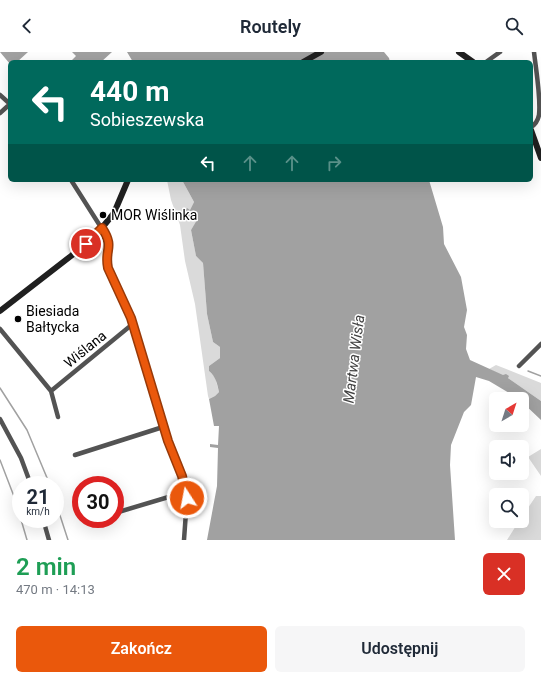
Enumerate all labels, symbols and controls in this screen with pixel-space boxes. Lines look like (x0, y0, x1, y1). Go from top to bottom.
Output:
icon: back (16, 15, 38, 37)
icon: search (503, 15, 525, 37)
text: Routely (240, 16, 301, 37)
text: 440 m (90, 75, 169, 108)
icon: left (24, 76, 76, 128)
text: Sobieszewska (90, 109, 204, 130)
icon: left (197, 152, 219, 174)
icon: ahead (239, 152, 261, 174)
icon: ahead (281, 152, 303, 174)
icon: right (323, 152, 345, 174)
place label: MOR Wiślinka (111, 207, 197, 223)
marker: MOR Wiślinka (98, 210, 108, 220)
pin (69, 227, 103, 261)
icon: arrive (75, 233, 97, 255)
place label: Biesiada Bałtycka (26, 303, 79, 335)
marker: Biesiada Bałtycka (13, 314, 23, 324)
water label: Martwa Wisła (340, 314, 368, 404)
street label: Wiślana (61, 327, 109, 371)
north arrow (489, 392, 529, 432)
map controls (489, 392, 529, 528)
button: sound (489, 440, 529, 480)
speed limit sign: 30 (72, 476, 124, 528)
position arrow (166, 477, 208, 519)
text: 21 (27, 485, 49, 509)
button: search (489, 488, 529, 528)
text: km/h (26, 506, 50, 517)
text: 2 min (16, 553, 76, 581)
button: close (483, 553, 525, 595)
text: 470 m · 14:13 (16, 582, 95, 597)
button: Zakończ (16, 626, 267, 672)
button: Udostępnij (275, 626, 525, 672)

